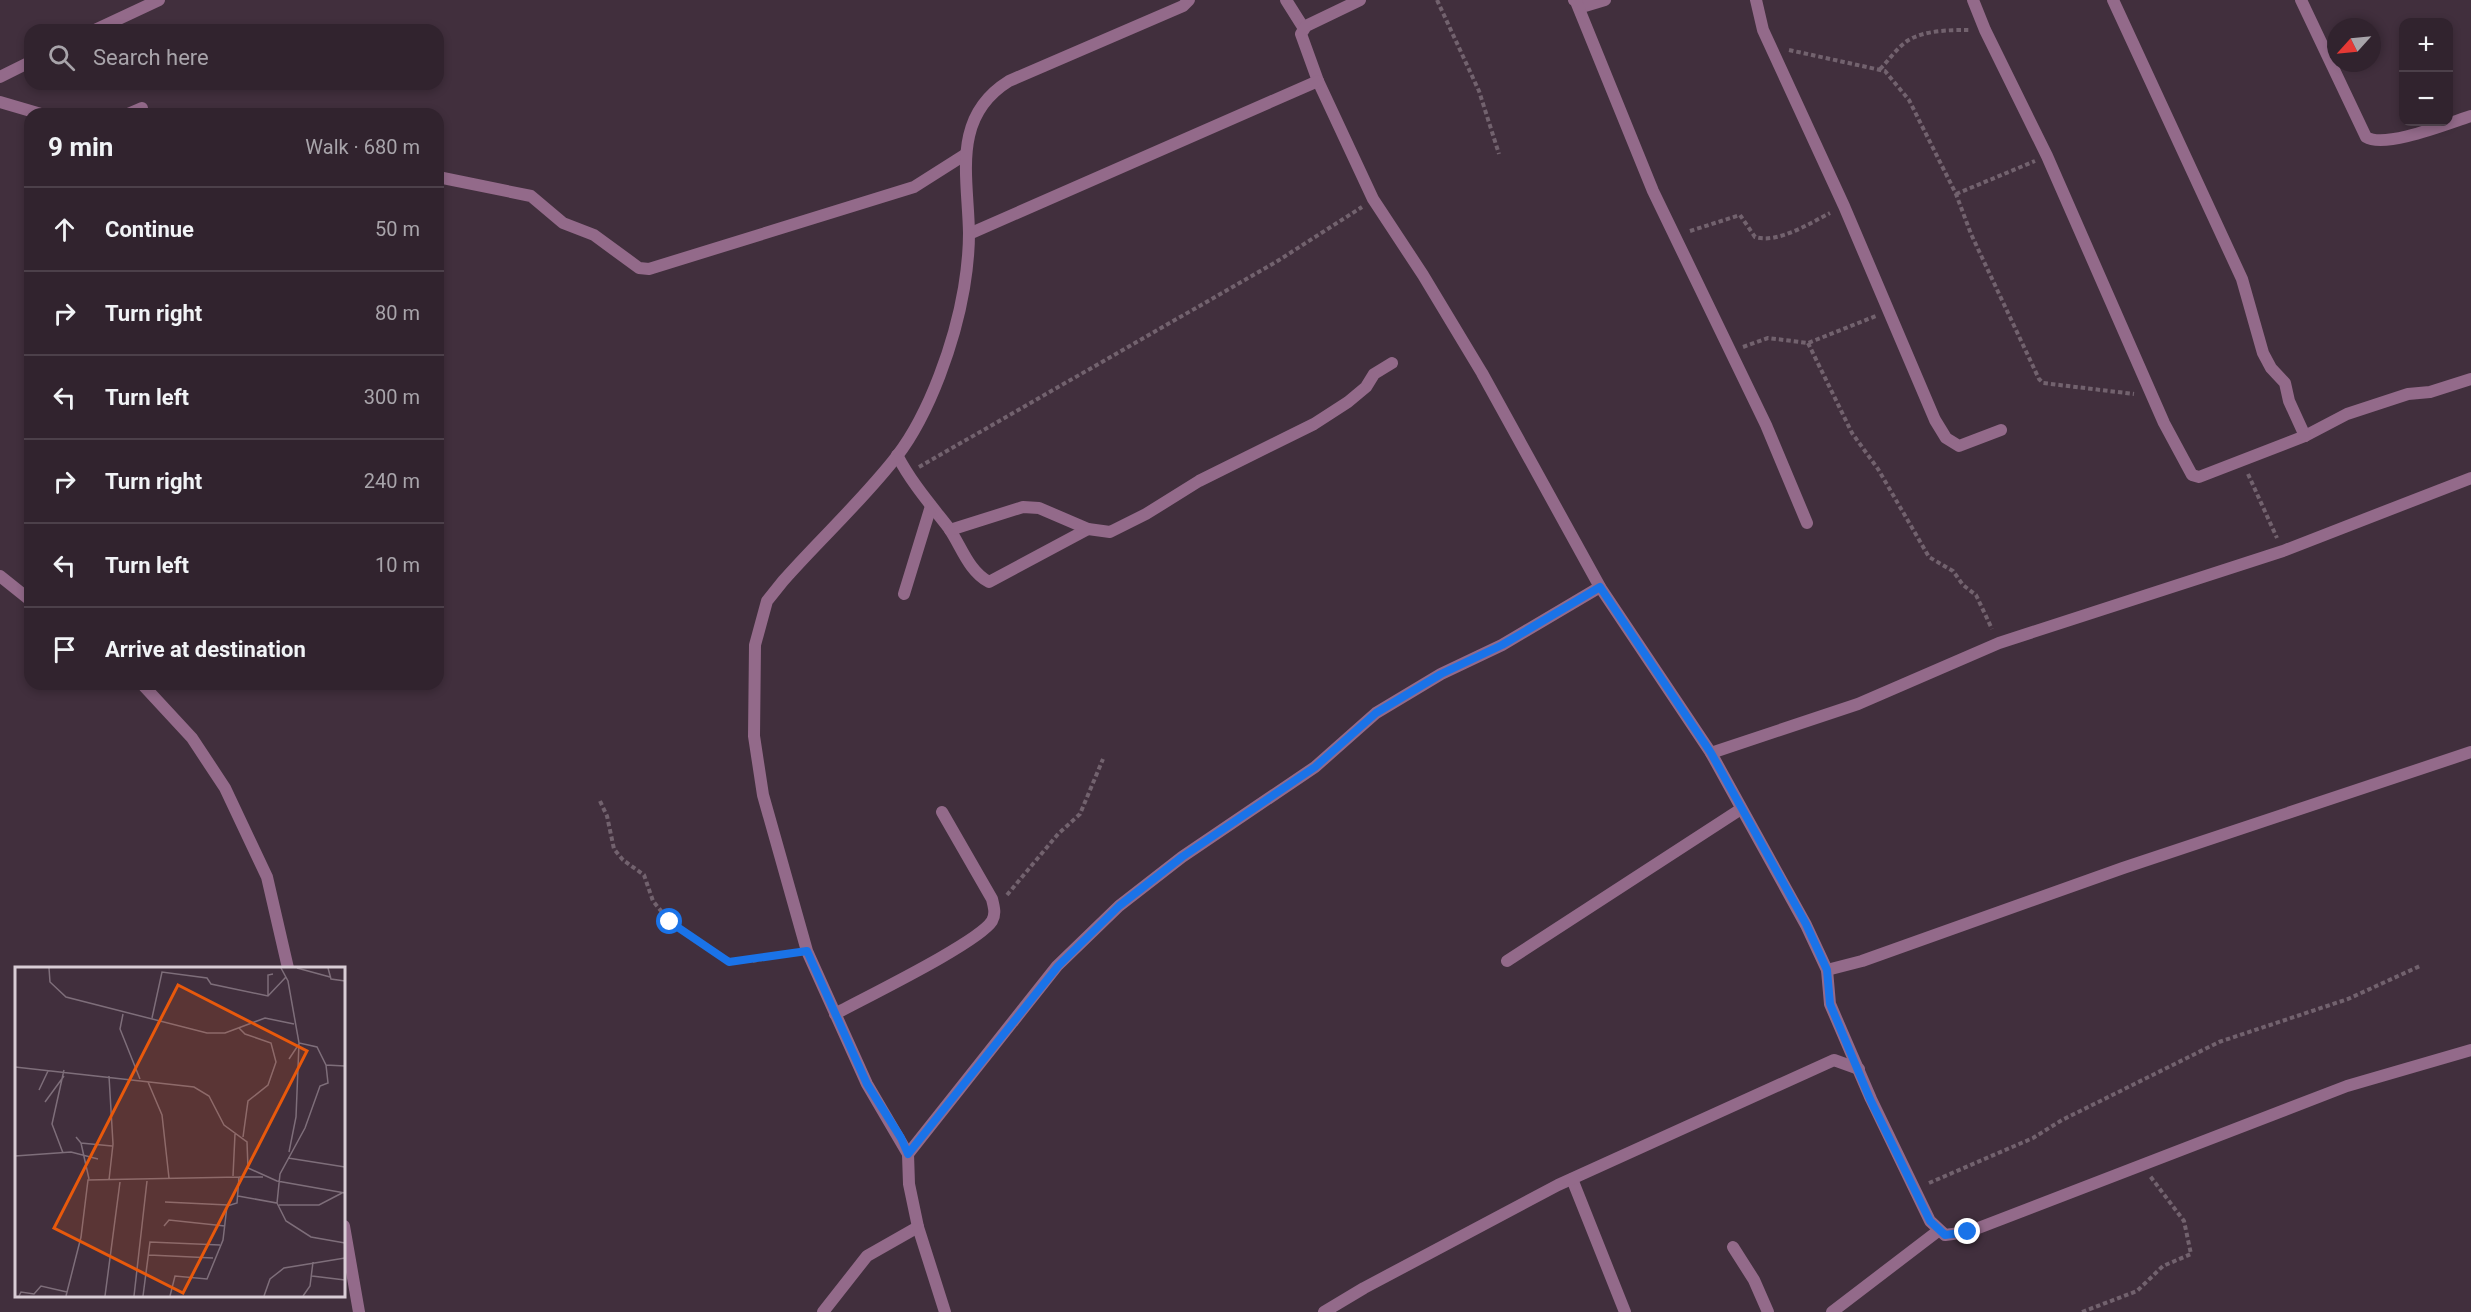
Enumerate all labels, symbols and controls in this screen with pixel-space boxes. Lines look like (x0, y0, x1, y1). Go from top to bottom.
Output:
north arrow (2327, 18, 2381, 72)
map controls (2399, 18, 2453, 126)
button: + (2399, 18, 2453, 72)
search box (24, 24, 444, 90)
icon: search (45, 41, 78, 74)
text: Search here (93, 45, 209, 70)
button: − (2399, 72, 2453, 126)
text: 9 min (48, 132, 113, 162)
text: Walk · 680 m (305, 135, 420, 159)
icon: ahead (48, 213, 81, 246)
text: Continue (105, 217, 194, 242)
text: 50 m (375, 217, 420, 241)
icon: right (48, 297, 81, 330)
text: Turn right (105, 301, 202, 326)
text: 80 m (375, 301, 420, 325)
icon: left (48, 381, 81, 414)
text: Turn left (105, 385, 189, 410)
text: 300 m (364, 385, 420, 409)
icon: right (48, 465, 81, 498)
text: Turn right (105, 469, 202, 494)
text: 240 m (364, 469, 420, 493)
icon: left (48, 549, 81, 582)
text: Turn left (105, 553, 189, 578)
text: 10 m (375, 553, 420, 577)
icon: arrive (48, 633, 81, 666)
text: Arrive at destination (105, 637, 306, 662)
route start (656, 908, 682, 934)
inset map (15, 967, 345, 1297)
route end (1954, 1218, 1980, 1244)

